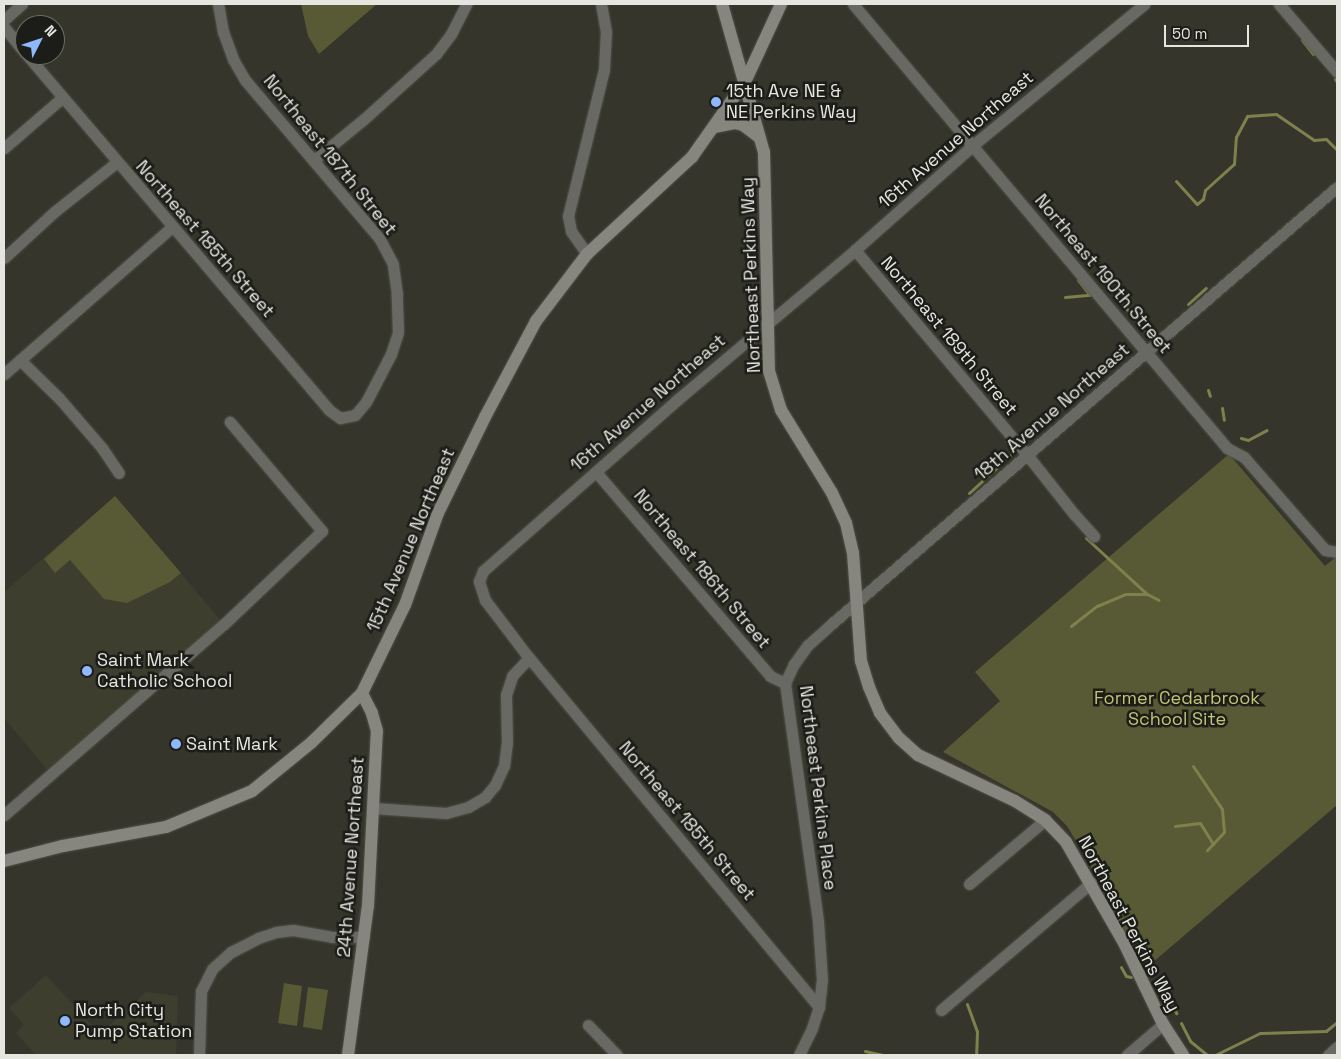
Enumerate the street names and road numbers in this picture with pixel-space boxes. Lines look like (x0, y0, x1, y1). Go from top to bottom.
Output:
street label: 16th Avenue Northeast (874, 67, 1038, 213)
street label: Northeast 187th Street (259, 71, 401, 239)
street label: Northeast 185th Street (131, 156, 279, 322)
street label: Northeast Perkins Way (737, 177, 765, 373)
street label: Northeast 190th Street (1030, 190, 1176, 358)
street label: Northeast 189th Street (876, 252, 1022, 420)
street label: 16th Avenue Northeast (566, 330, 730, 476)
street label: 18th Avenue Northeast (970, 339, 1134, 485)
street label: 15th Avenue Northeast (362, 445, 460, 635)
street label: Northeast 186th Street (629, 485, 775, 653)
street label: Northeast Perkins Place (795, 684, 841, 892)
street label: Northeast 185th Street (614, 737, 760, 905)
street label: 24th Avenue Northeast (333, 756, 369, 958)
street label: Northeast Perkins Way (1073, 832, 1185, 1016)

